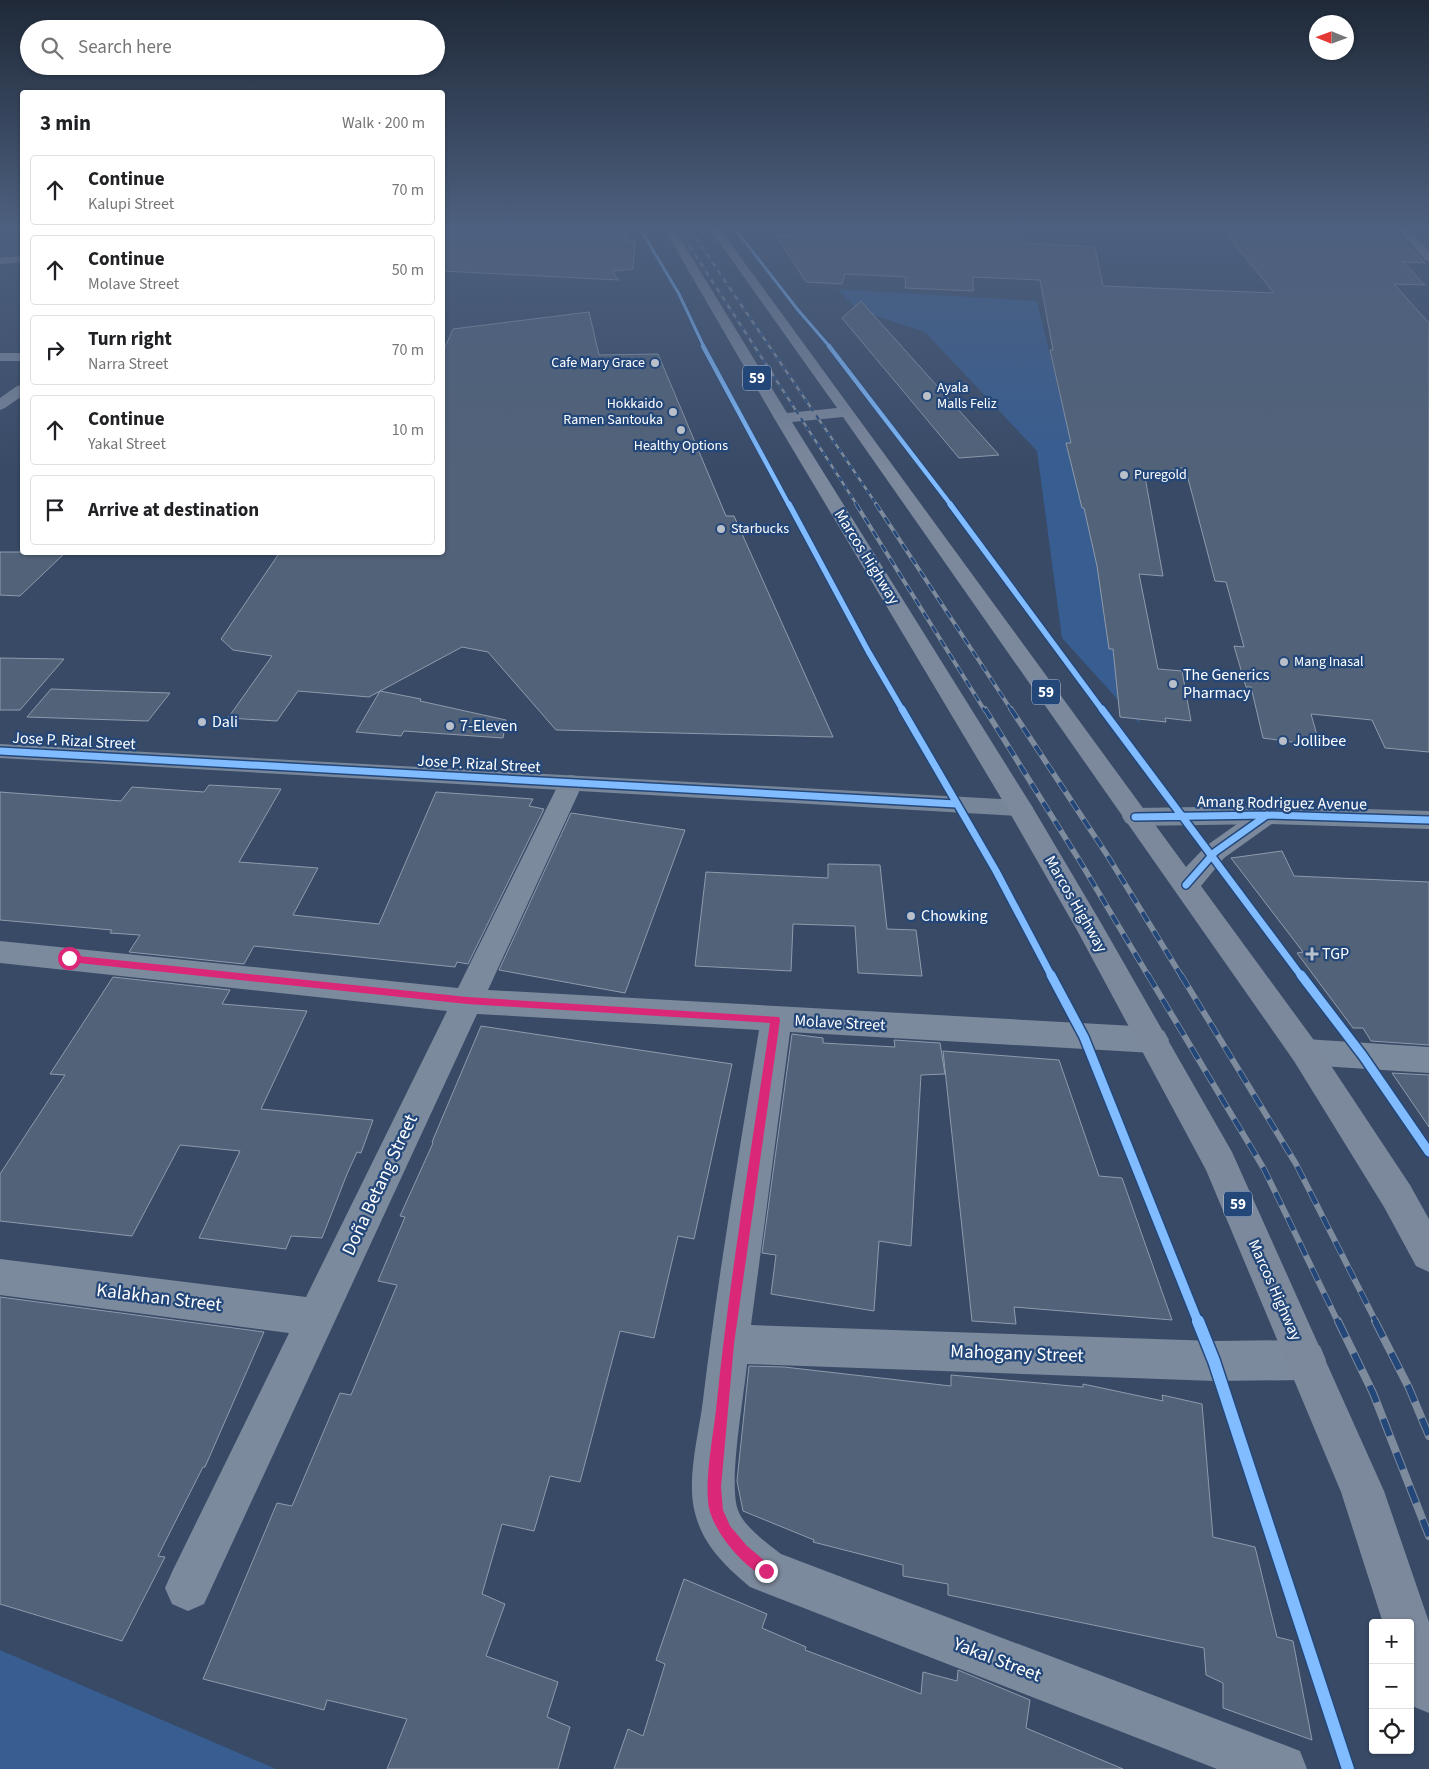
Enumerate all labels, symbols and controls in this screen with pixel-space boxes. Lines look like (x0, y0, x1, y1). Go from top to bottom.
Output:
north arrow (1309, 15, 1354, 60)
search box (20, 20, 445, 75)
icon: search (38, 34, 66, 62)
text: Search here (78, 34, 172, 61)
text: 3 min (40, 108, 91, 138)
text: Walk · 200 m (342, 112, 425, 134)
text: Continue (88, 166, 165, 193)
icon: ahead (41, 176, 69, 204)
text: 70 m (392, 179, 424, 201)
text: Kalupi Street (88, 193, 174, 215)
text: Continue (88, 246, 165, 273)
icon: ahead (41, 256, 69, 284)
text: 50 m (392, 259, 424, 281)
text: Molave Street (88, 273, 179, 295)
text: Turn right (88, 326, 172, 353)
icon: right (41, 336, 69, 364)
text: 70 m (392, 339, 424, 361)
text: Narra Street (88, 353, 169, 375)
place label: Cafe Mary Grace (551, 353, 645, 373)
marker: Cafe Mary Grace (649, 357, 661, 369)
road number: 59 (743, 366, 771, 390)
place label: Ayala Malls Feliz (937, 378, 997, 414)
marker: Ayala Malls Feliz (921, 390, 933, 402)
place label: Hokkaido Ramen Santouka (563, 394, 663, 430)
text: Continue (88, 406, 165, 433)
marker: Hokkaido Ramen Santouka (667, 406, 679, 418)
icon: ahead (41, 416, 69, 444)
text: 10 m (392, 419, 424, 441)
marker: Healthy Options (675, 424, 687, 436)
text: Yakal Street (88, 433, 166, 455)
place label: Healthy Options (634, 436, 728, 456)
place label: Puregold (1134, 465, 1187, 485)
marker: Puregold (1118, 469, 1130, 481)
icon: arrive (41, 496, 69, 524)
text: Arrive at destination (88, 497, 259, 524)
street label: Marcos Highway (829, 505, 905, 609)
place label: Starbucks (731, 519, 789, 539)
marker: Starbucks (715, 523, 727, 535)
place label: Mang Inasal (1294, 652, 1364, 672)
marker: Mang Inasal (1278, 656, 1290, 668)
place label: The Generics Pharmacy (1183, 664, 1270, 704)
marker: The Generics Pharmacy (1167, 678, 1179, 690)
road number: 59 (1032, 680, 1060, 704)
place label: Dali (212, 711, 238, 733)
place label: 7-Eleven (460, 715, 518, 737)
marker: Dali (196, 716, 208, 728)
marker: 7-Eleven (444, 720, 456, 732)
street label: Jose P. Rizal Street (12, 727, 137, 755)
place label: Jollibee (1293, 730, 1346, 752)
marker: Jollibee (1277, 735, 1289, 747)
street label: Jose P. Rizal Street (417, 750, 542, 778)
street label: Amang Rodriguez Avenue (1197, 791, 1367, 815)
street label: Marcos Highway (1039, 851, 1113, 957)
place label: Chowking (921, 905, 988, 927)
marker: Chowking (905, 910, 917, 922)
place label: TGP (1322, 943, 1349, 965)
route start (58, 947, 81, 970)
marker: TGP (1306, 948, 1318, 960)
street label: Molave Street (794, 1010, 887, 1036)
street label: Doña Betang Street (335, 1109, 425, 1260)
road number: 59 (1224, 1192, 1252, 1216)
street label: Marcos Highway (1243, 1236, 1307, 1345)
street label: Kalakhan Street (95, 1277, 224, 1319)
street label: Mahogany Street (950, 1338, 1085, 1370)
route end (755, 1560, 778, 1583)
map controls (1369, 1619, 1414, 1754)
button: + (1369, 1619, 1414, 1664)
street label: Yakal Street (948, 1630, 1045, 1689)
button: − (1369, 1664, 1414, 1709)
button: locate (1369, 1709, 1414, 1754)

